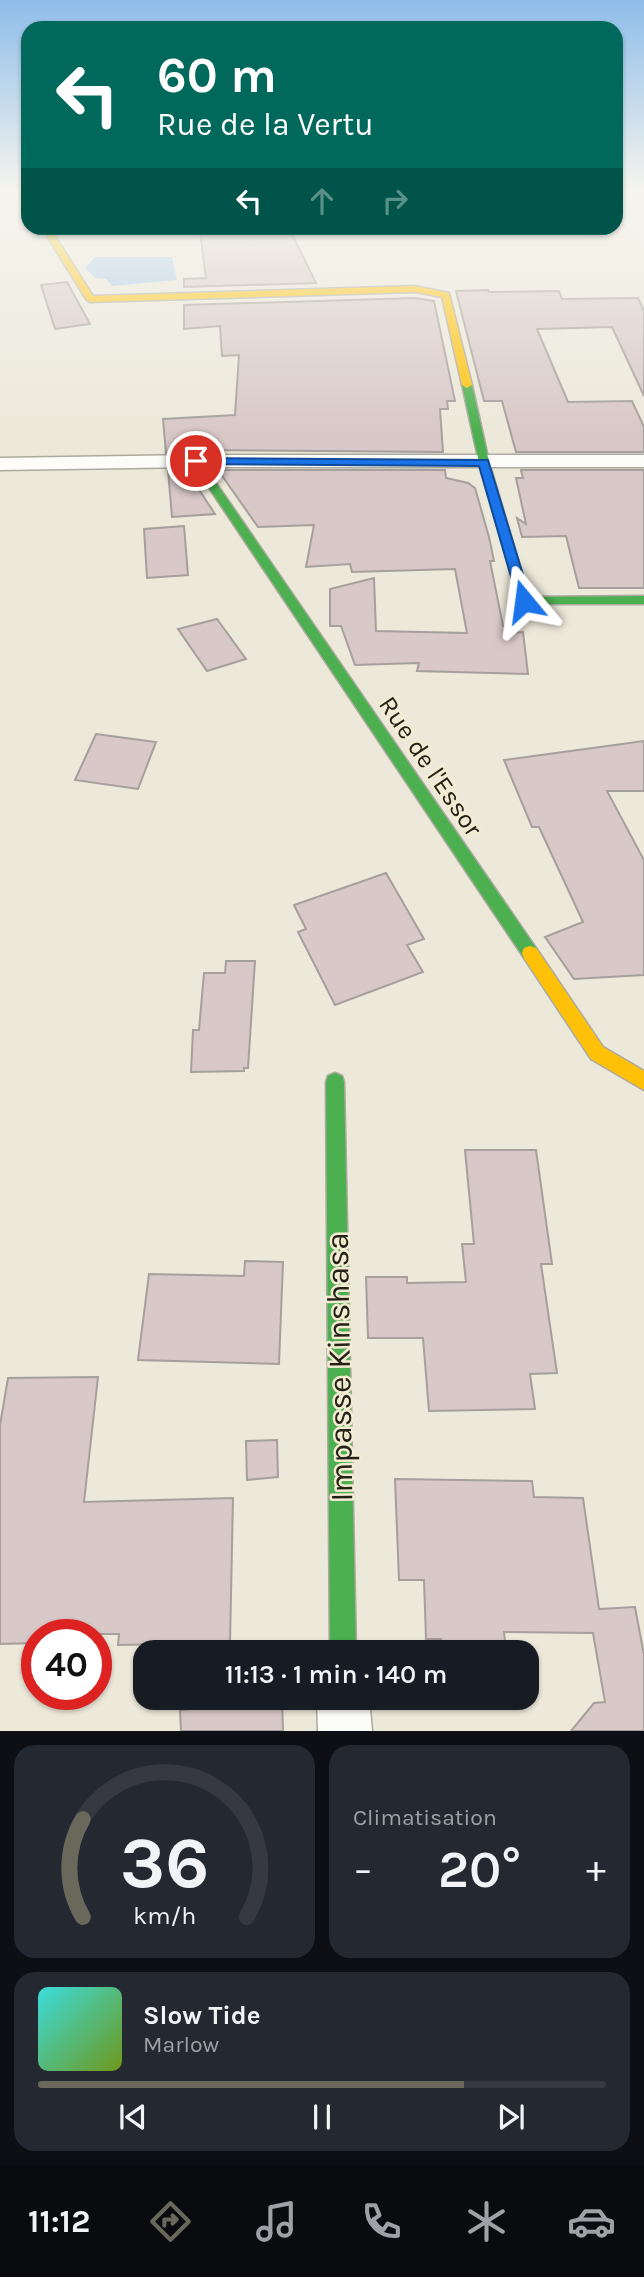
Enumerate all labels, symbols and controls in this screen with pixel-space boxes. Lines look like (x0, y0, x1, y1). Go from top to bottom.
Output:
text: 60 m (157, 47, 277, 104)
icon: left (42, 49, 133, 140)
text: Rue de la Vertu (157, 106, 374, 143)
icon: left (230, 182, 268, 220)
icon: ahead (303, 182, 341, 220)
icon: right (376, 182, 414, 220)
pin (166, 431, 226, 491)
icon: arrive (177, 442, 215, 480)
position arrow (487, 564, 561, 638)
street label: Rue de l'Essor (372, 690, 489, 843)
street label: Impasse Kinshasa (319, 1232, 360, 1502)
speed limit sign: 40 (21, 1619, 112, 1710)
text: 11:13 · 1 min · 140 m (225, 1659, 447, 1690)
text: Climatisation (353, 1804, 497, 1831)
text: 36 (120, 1821, 209, 1906)
text: 20° (438, 1839, 521, 1900)
text: − (353, 1847, 373, 1892)
text: + (586, 1847, 606, 1892)
text: km/h (133, 1901, 196, 1930)
text: Slow Tide (143, 2000, 261, 2031)
text: Marlow (143, 2031, 219, 2058)
icon: previous (114, 2098, 152, 2136)
icon: pause (303, 2098, 341, 2136)
icon: next (492, 2098, 530, 2136)
icon: directions (146, 2197, 195, 2246)
icon: music (252, 2197, 301, 2246)
icon: phone (357, 2197, 406, 2246)
icon: climate (462, 2197, 511, 2246)
icon: car (567, 2197, 616, 2246)
text: 11:12 (28, 2203, 90, 2240)

